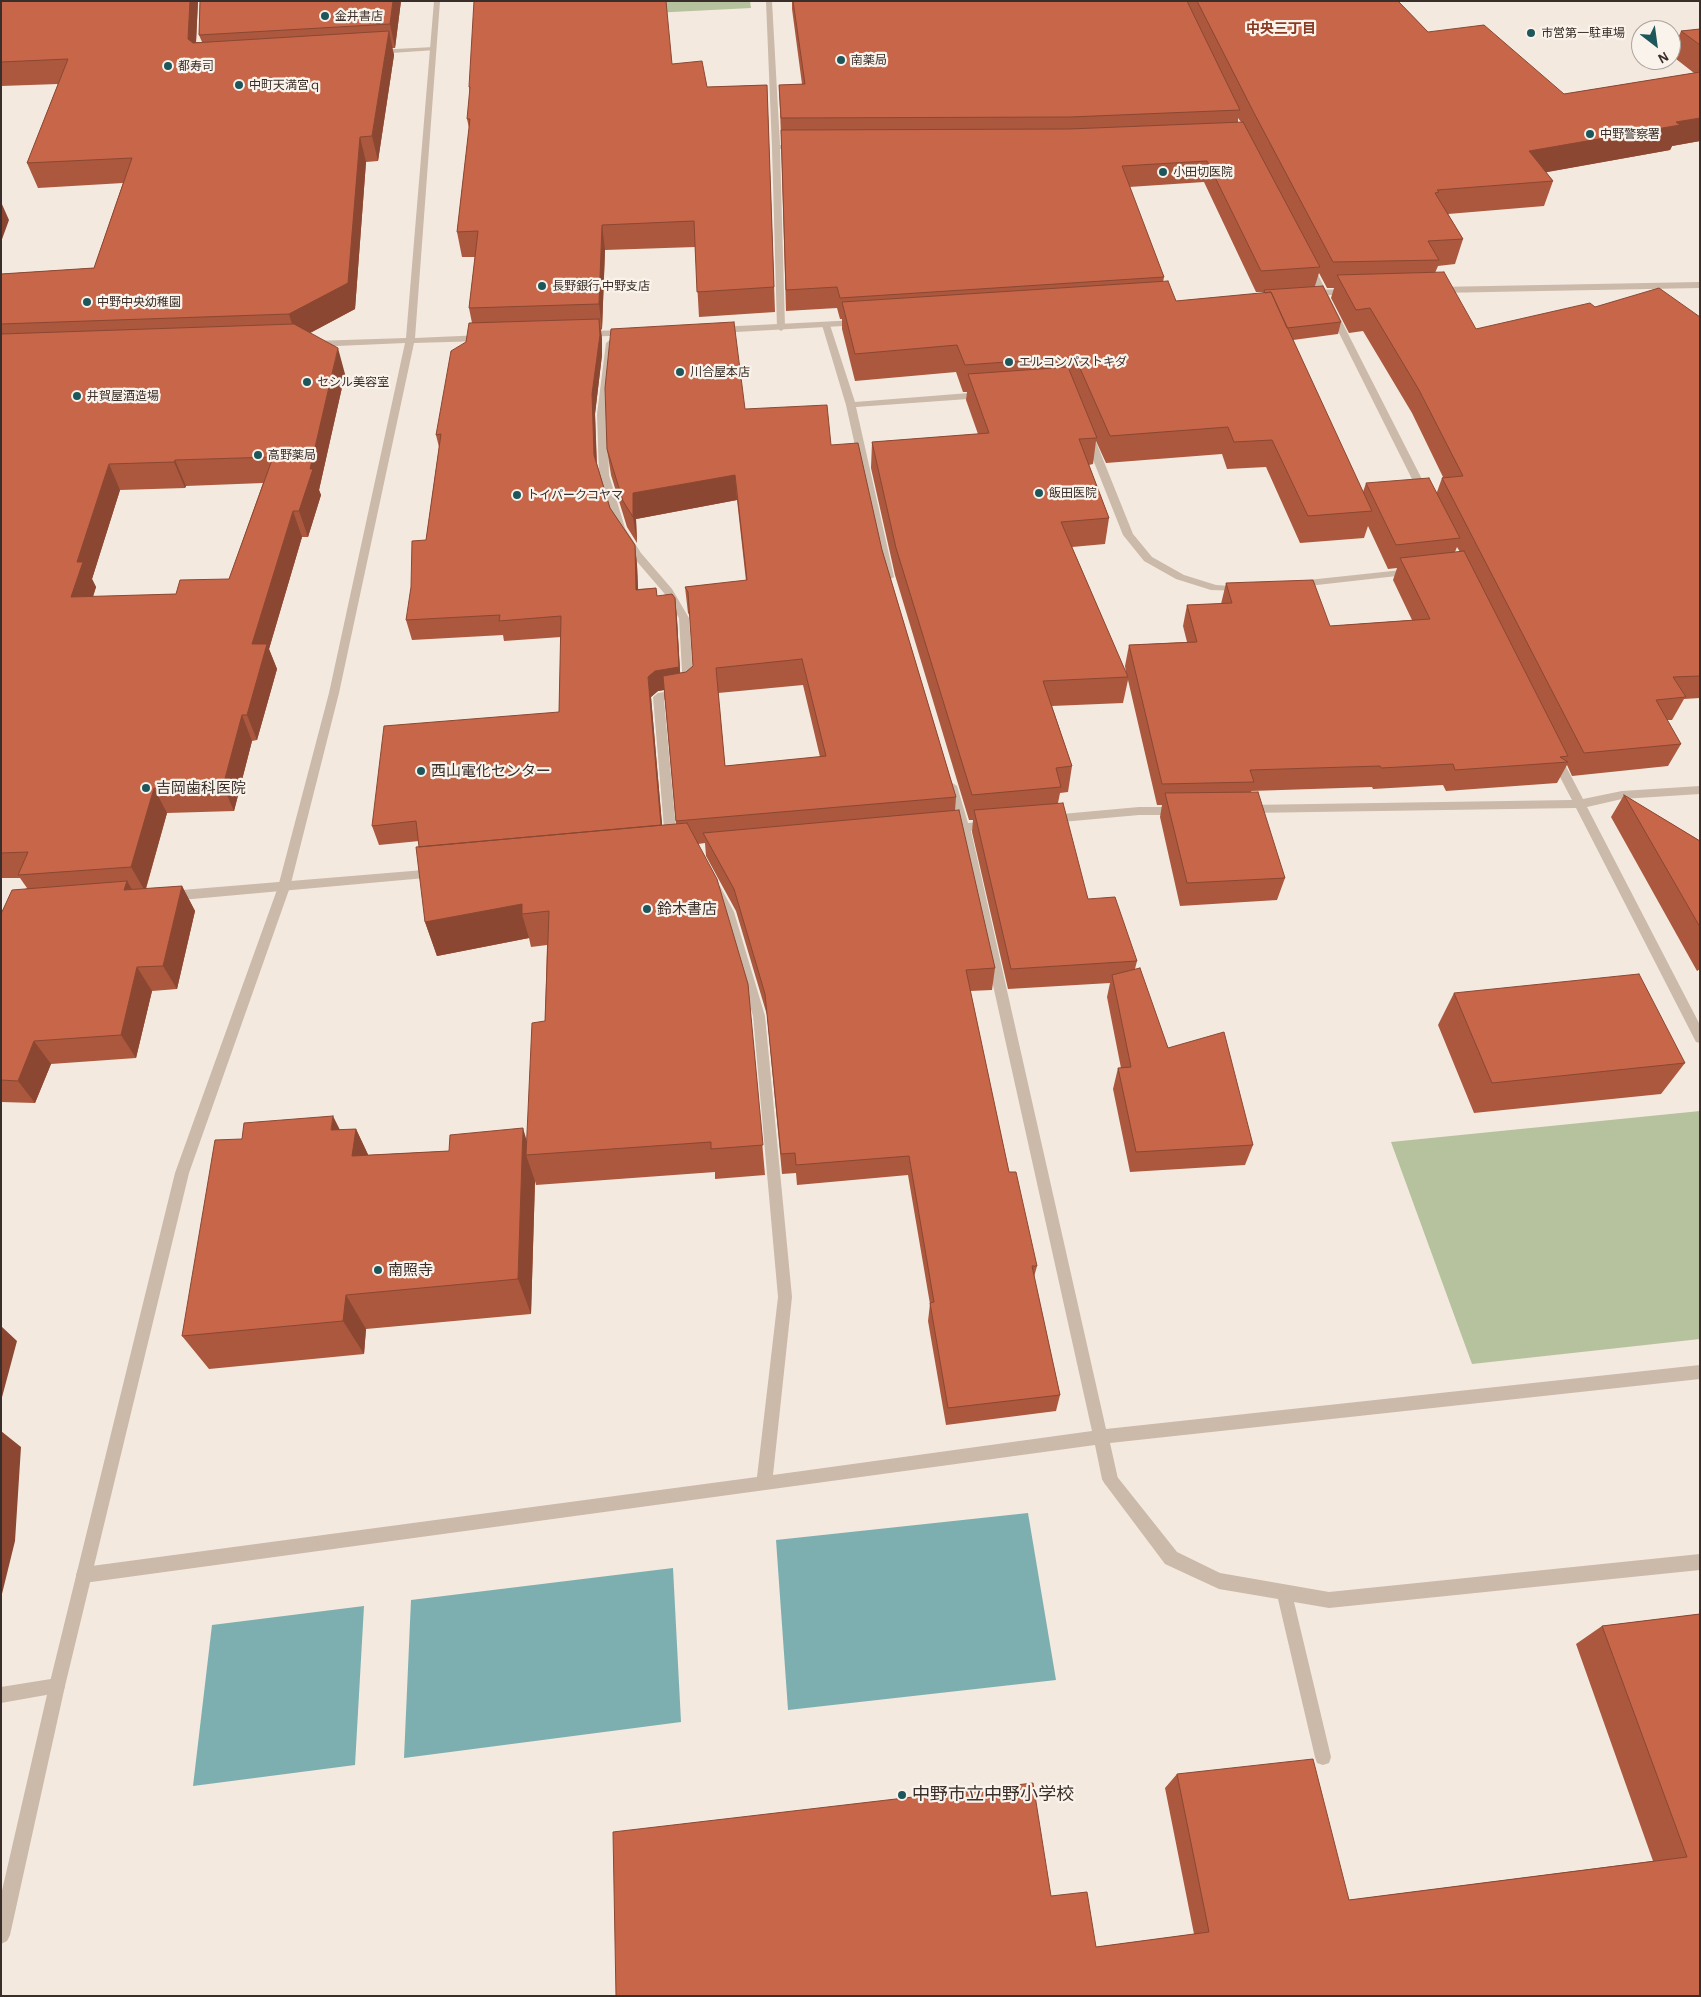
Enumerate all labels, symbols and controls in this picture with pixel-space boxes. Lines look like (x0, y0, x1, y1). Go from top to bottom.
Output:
place label: 金井書店 (335, 9, 383, 23)
marker: 金井書店 (319, 10, 331, 22)
north arrow (1631, 20, 1681, 70)
district label: 中央三丁目 (1246, 21, 1316, 37)
place label: 市営第一駐車場 (1541, 26, 1625, 40)
marker: 市営第一駐車場 (1525, 27, 1537, 39)
text: N (1655, 49, 1671, 66)
place label: 南薬局 (851, 53, 887, 67)
marker: 南薬局 (835, 54, 847, 66)
place label: 都寿司 (178, 59, 214, 73)
marker: 都寿司 (162, 60, 174, 72)
place label: 中町天満宮ｑ (249, 78, 321, 92)
marker: 中町天満宮ｑ (233, 79, 245, 91)
place label: 中野警察署 (1600, 127, 1660, 141)
marker: 中野警察署 (1584, 128, 1596, 140)
place label: 小田切医院 (1173, 165, 1233, 179)
marker: 小田切医院 (1157, 166, 1169, 178)
place label: 長野銀行 中野支店 (552, 279, 650, 293)
marker: 長野銀行 中野支店 (536, 280, 548, 292)
place label: 中野中央幼稚園 (97, 295, 181, 309)
marker: 中野中央幼稚園 (81, 296, 93, 308)
place label: エルコンパストキダ (1019, 355, 1127, 369)
marker: エルコンパストキダ (1003, 356, 1015, 368)
place label: 川合屋本店 (690, 365, 750, 379)
marker: 川合屋本店 (674, 366, 686, 378)
place label: セシル美容室 (317, 375, 389, 389)
marker: セシル美容室 (301, 376, 313, 388)
place label: 井賀屋酒造場 (87, 389, 159, 403)
marker: 井賀屋酒造場 (71, 390, 83, 402)
place label: 高野薬局 (268, 448, 316, 462)
marker: 高野薬局 (252, 449, 264, 461)
place label: 飯田医院 (1049, 486, 1097, 500)
marker: 飯田医院 (1033, 487, 1045, 499)
place label: トイパークコヤマ (527, 488, 623, 502)
marker: トイパークコヤマ (511, 489, 523, 501)
place label: 西山電化センター (431, 762, 551, 780)
marker: 西山電化センター (415, 765, 427, 777)
place label: 吉岡歯科医院 (156, 779, 246, 797)
marker: 吉岡歯科医院 (140, 782, 152, 794)
place label: 鈴木書店 (657, 900, 717, 918)
marker: 鈴木書店 (641, 903, 653, 915)
place label: 南照寺 (388, 1261, 433, 1279)
marker: 南照寺 (372, 1264, 384, 1276)
place label: 中野市立中野小学校 (912, 1784, 1074, 1806)
marker: 中野市立中野小学校 (896, 1789, 908, 1801)

